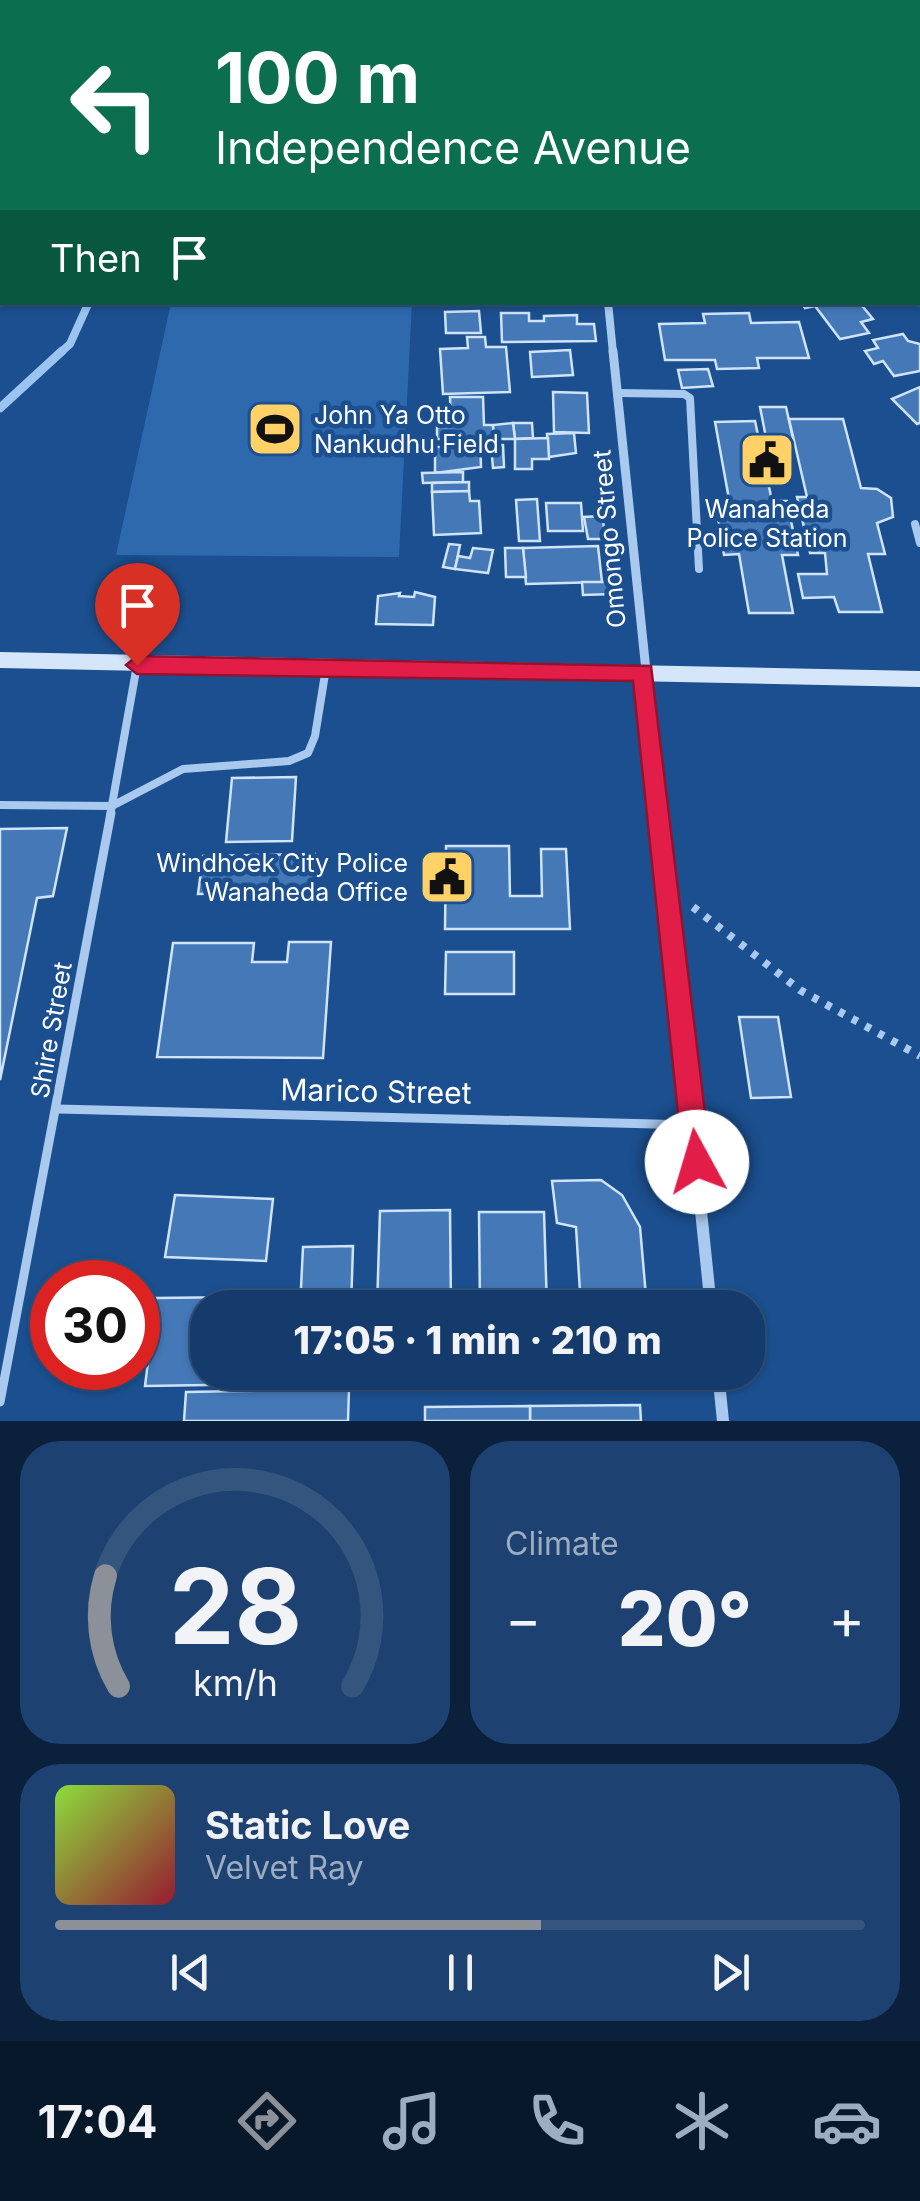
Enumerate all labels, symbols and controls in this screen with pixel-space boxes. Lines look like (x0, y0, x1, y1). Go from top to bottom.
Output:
text: 100 m (215, 35, 420, 120)
icon: left (50, 40, 180, 170)
text: Independence Avenue (215, 120, 691, 175)
icon: arrive (162, 230, 217, 285)
text: Then (50, 235, 142, 281)
sports icon: John Ya Otto Nankudhu Field (245, 399, 305, 459)
place label: John Ya Otto Nankudhu Field (314, 400, 499, 459)
public building icon: Wanaheda Police Station (737, 430, 797, 490)
street label: Omongo Street (586, 449, 632, 629)
place label: Wanaheda Police Station (686, 494, 848, 553)
pin (95, 563, 180, 666)
icon: arrive (110, 578, 165, 633)
public building icon: Windhoek City Police Wanaheda Office (417, 847, 477, 907)
place label: Windhoek City Police Wanaheda Office (156, 848, 408, 907)
street label: Shire Street (24, 959, 78, 1101)
street label: Marico Street (280, 1071, 472, 1111)
position arrow (645, 1110, 749, 1214)
speed limit sign: 30 (30, 1260, 160, 1390)
text: 17:05 · 1 min · 210 m (293, 1317, 662, 1363)
text: Climate (505, 1524, 619, 1563)
text: 28 (168, 1543, 302, 1669)
text: 20° (618, 1573, 752, 1664)
text: − (505, 1586, 541, 1652)
text: + (829, 1586, 865, 1652)
text: km/h (193, 1661, 277, 1705)
text: Static Love (205, 1802, 410, 1848)
text: Velvet Ray (205, 1848, 363, 1887)
icon: previous (163, 1945, 218, 2000)
icon: pause (433, 1945, 488, 2000)
icon: next (703, 1945, 758, 2000)
icon: directions (232, 2086, 302, 2156)
icon: music (377, 2086, 447, 2156)
icon: phone (522, 2086, 592, 2156)
icon: climate (667, 2086, 737, 2156)
icon: car (812, 2086, 882, 2156)
text: 17:04 (38, 2094, 157, 2149)

